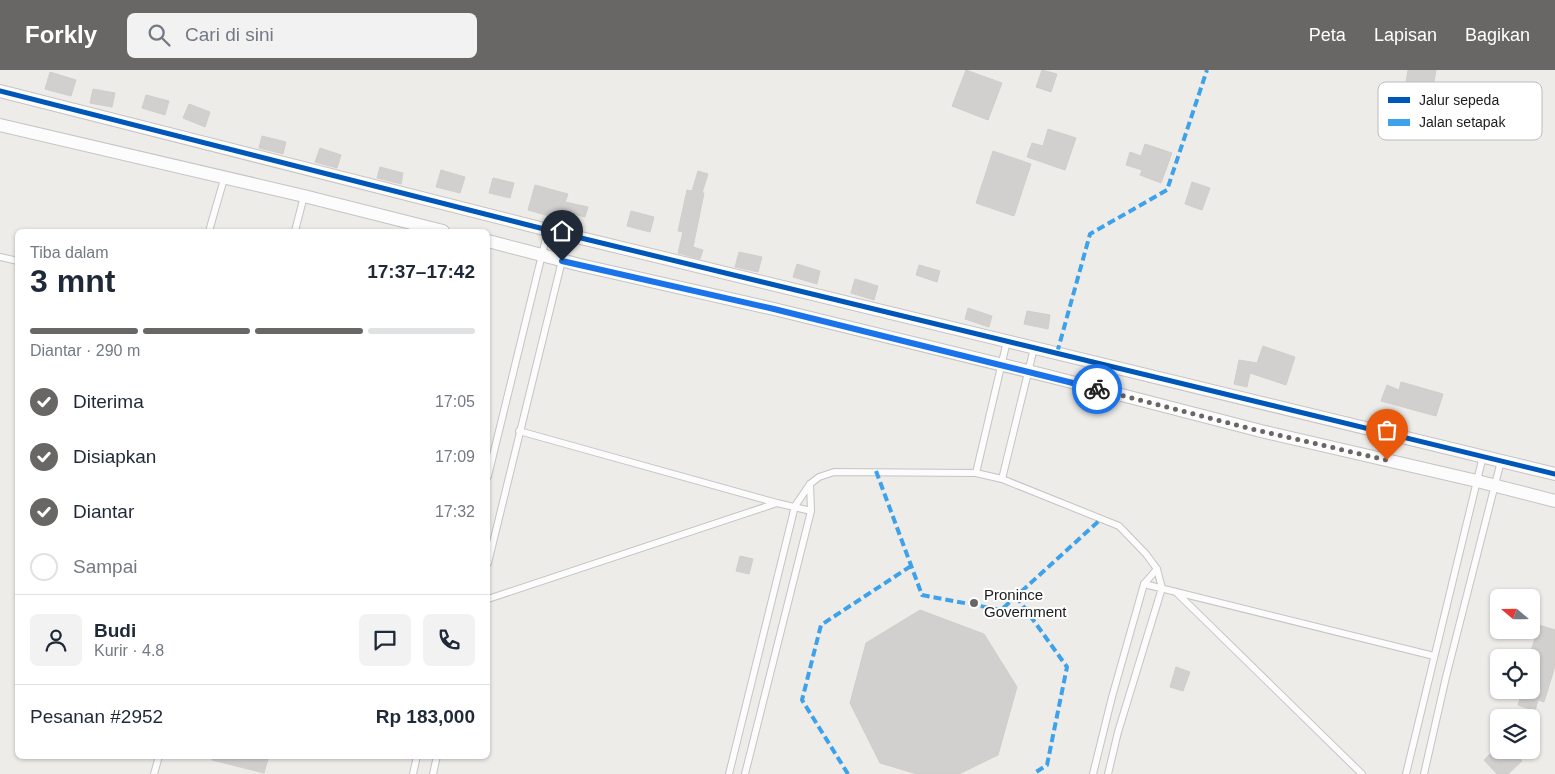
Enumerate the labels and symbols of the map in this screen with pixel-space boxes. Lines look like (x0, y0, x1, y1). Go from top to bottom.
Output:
legend (1378, 82, 1542, 140)
text: Jalur sepeda (1419, 92, 1499, 108)
text: Jalan setapak (1419, 114, 1506, 130)
pin (541, 210, 583, 261)
courier (1072, 364, 1122, 414)
pin (1366, 409, 1408, 460)
place label: Pronince Government (984, 586, 1067, 620)
north arrow (1490, 589, 1540, 639)
marker: Pronince Government (968, 597, 980, 609)

